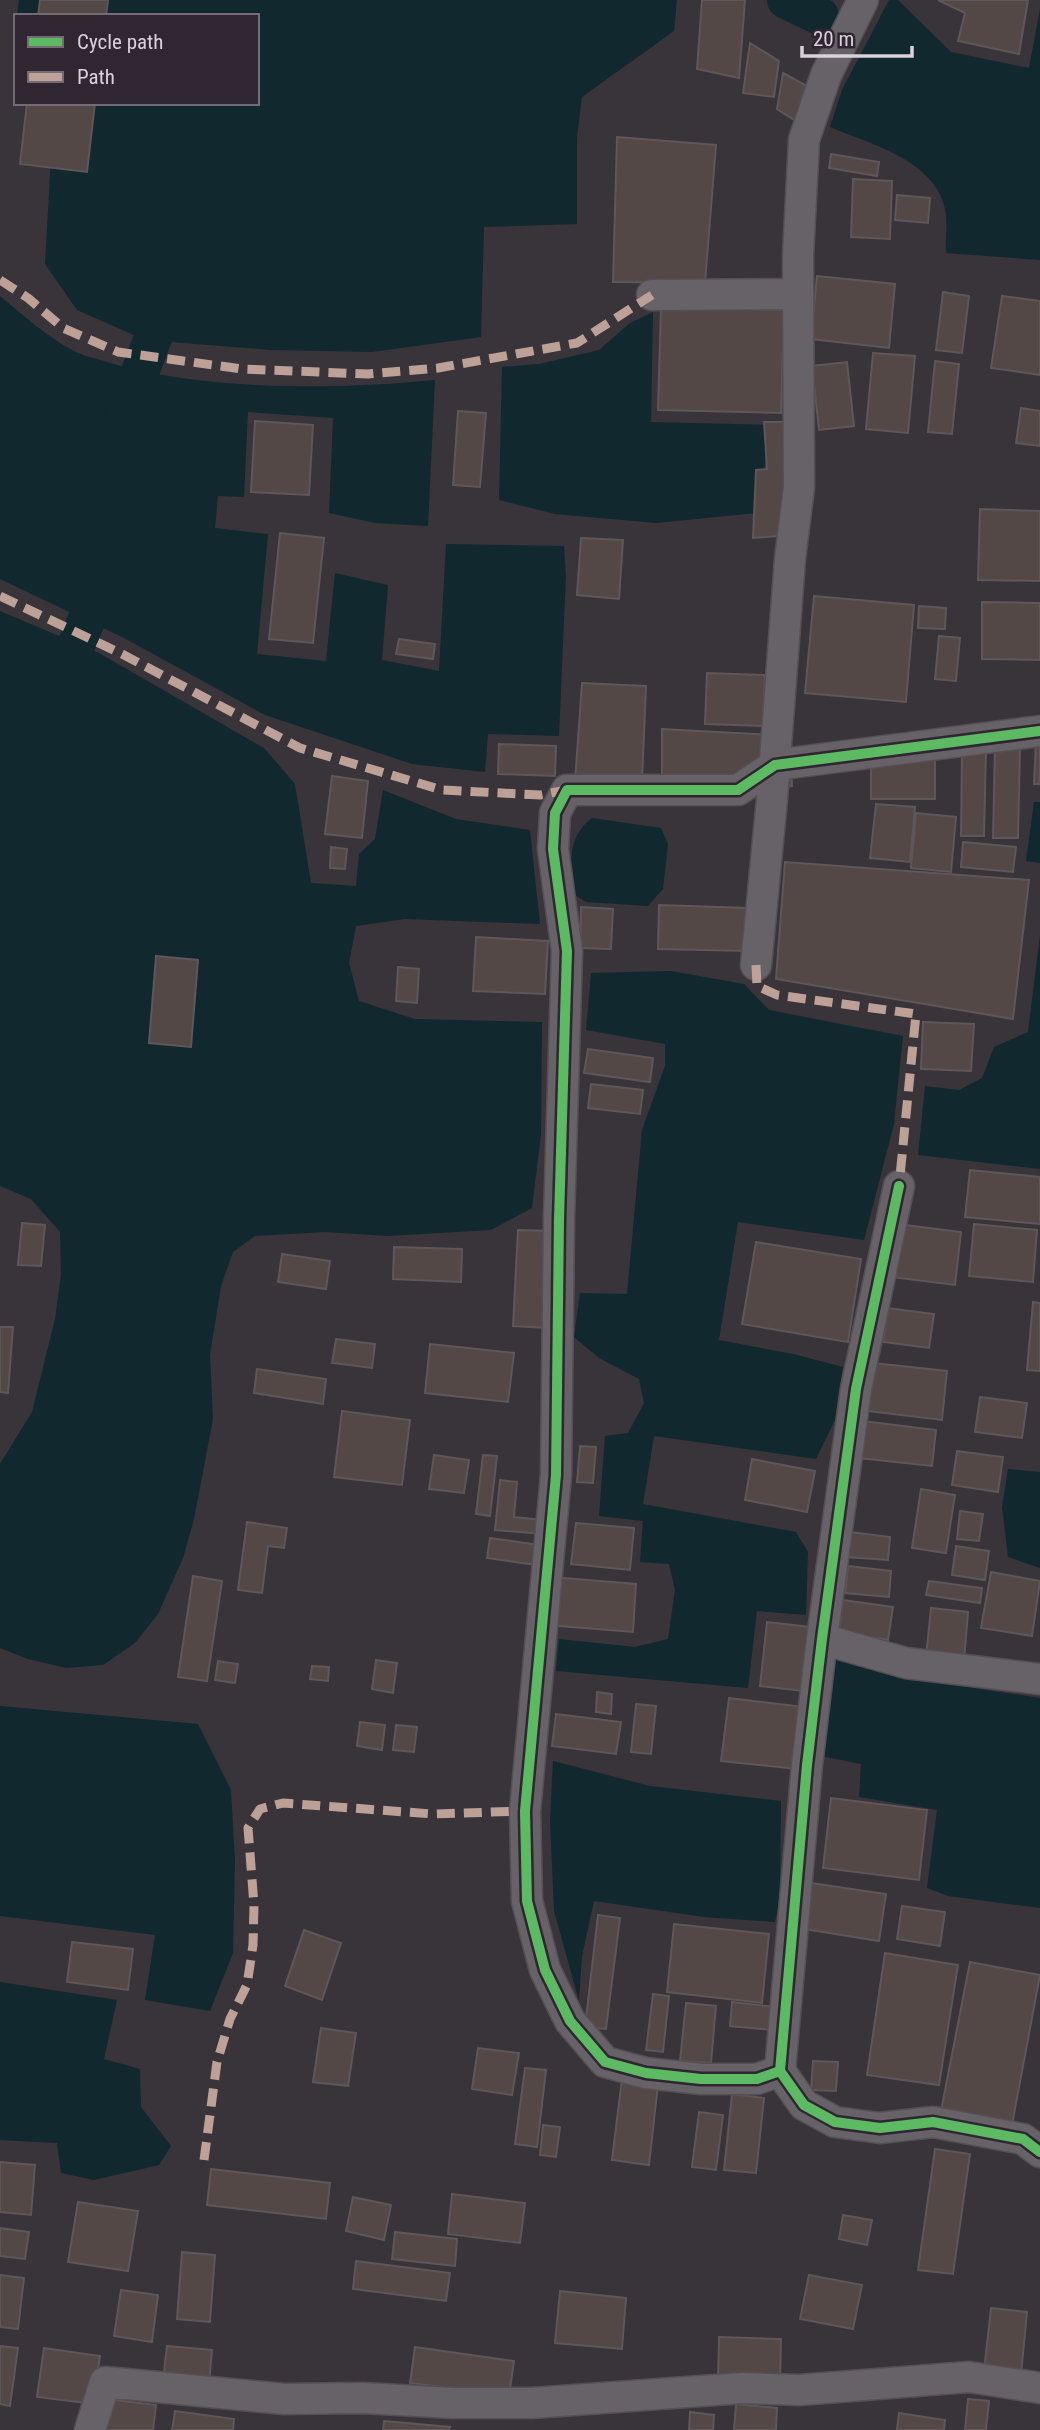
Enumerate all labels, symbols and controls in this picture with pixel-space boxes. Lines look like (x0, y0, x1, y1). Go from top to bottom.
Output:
legend (14, 14, 259, 105)
scale bar (802, 14, 912, 58)
text: 20 m (813, 27, 854, 51)
text: Cycle path (77, 30, 163, 54)
text: Path (77, 65, 115, 89)

